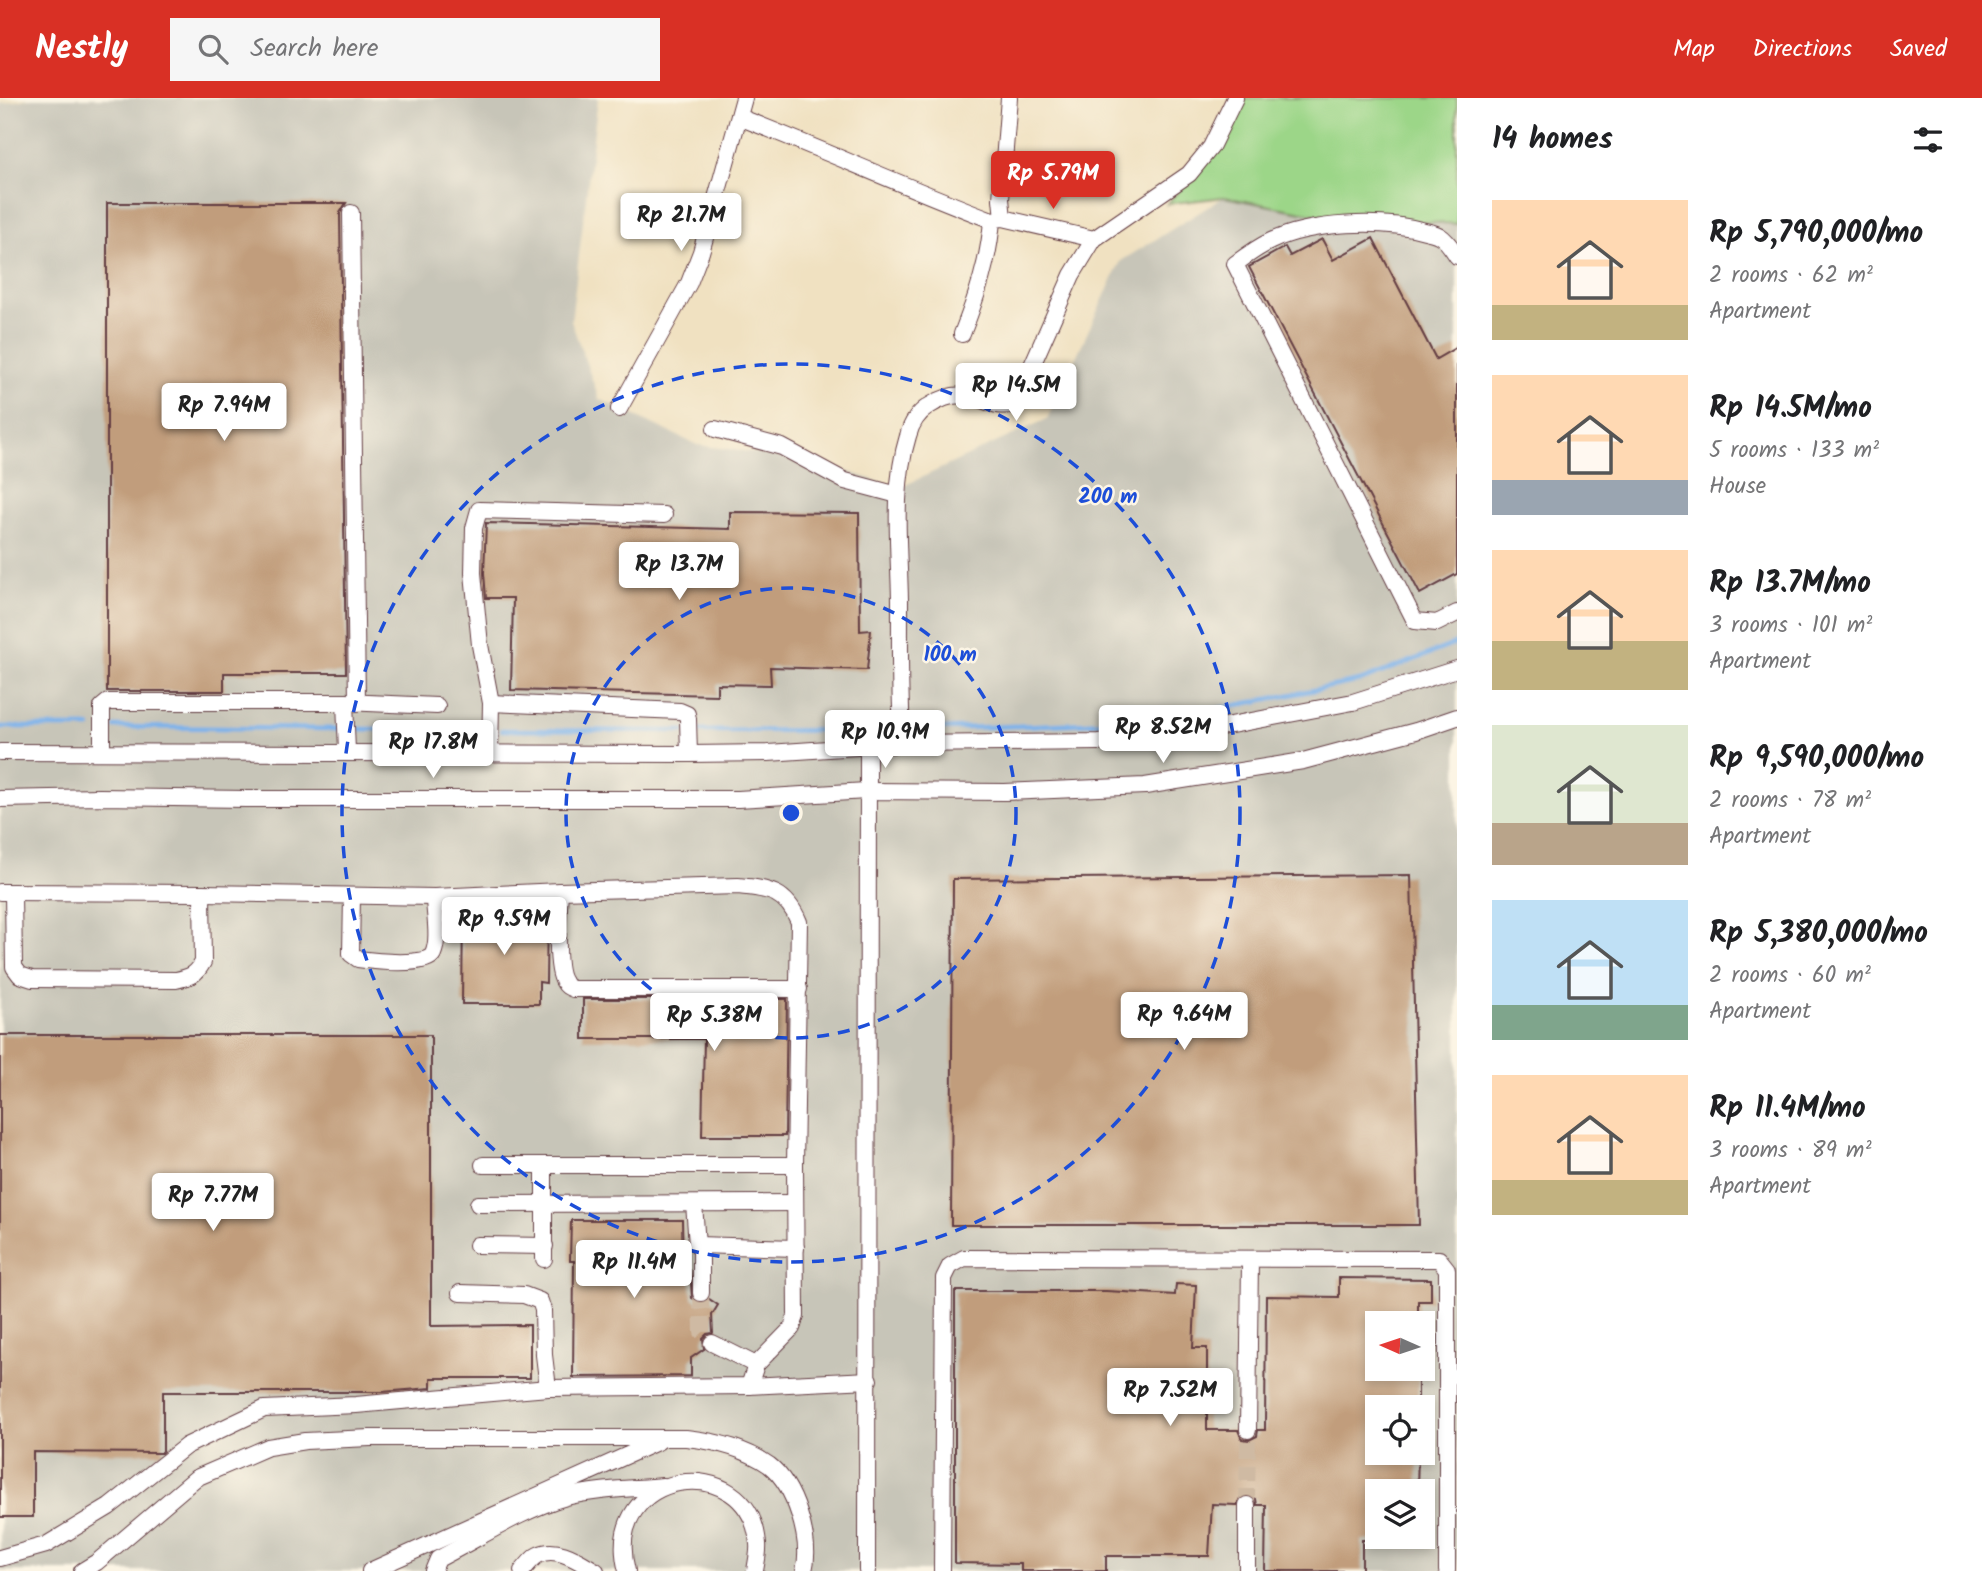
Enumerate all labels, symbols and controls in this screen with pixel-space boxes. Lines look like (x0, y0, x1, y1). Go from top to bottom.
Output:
search box (170, 18, 660, 81)
text: Nestly (35, 23, 128, 76)
text: Search here (250, 28, 378, 70)
icon: search (194, 30, 232, 68)
text: Map (1673, 30, 1715, 69)
text: Directions (1753, 30, 1852, 69)
text: Saved (1890, 30, 1947, 69)
text: 14 homes (1492, 116, 1613, 164)
icon: filters (1909, 121, 1947, 159)
pin: Rp 5.79M (981, 152, 1125, 211)
text: Rp 5.79M (1007, 156, 1099, 192)
pin: Rp 21.7M (609, 194, 753, 253)
text: Rp 21.7M (636, 198, 726, 234)
text: Rp 5,790,000/mo (1709, 210, 1923, 258)
icon: home (1548, 228, 1632, 312)
text: 2 rooms · 62 m² (1709, 258, 1873, 294)
text: Apartment (1709, 294, 1811, 330)
pin: Rp 14.5M (944, 364, 1088, 423)
text: Rp 14.5M (971, 368, 1061, 404)
pin: Rp 7.94M (152, 384, 296, 443)
text: Rp 14.5M/mo (1709, 385, 1872, 433)
text: Rp 7.94M (178, 388, 270, 424)
icon: home (1548, 403, 1632, 487)
text: 5 rooms · 133 m² (1709, 433, 1879, 469)
text: House (1709, 469, 1766, 505)
text: 200 m (1078, 481, 1138, 514)
pin: Rp 13.7M (607, 542, 751, 602)
text: Rp 13.7M (635, 547, 723, 583)
text: Rp 13.7M/mo (1709, 560, 1871, 608)
icon: home (1548, 578, 1632, 662)
text: 3 rooms · 101 m² (1709, 608, 1872, 644)
text: 100 m (923, 639, 977, 672)
text: Apartment (1709, 644, 1811, 680)
pin: Rp 8.52M (1091, 706, 1235, 765)
pin: Rp 10.9M (813, 710, 957, 770)
text: Rp 8.52M (1115, 710, 1211, 746)
text: Rp 10.9M (841, 715, 929, 751)
pin: Rp 17.8M (361, 720, 505, 780)
text: Rp 17.8M (388, 725, 478, 761)
text: Rp 9,590,000/mo (1709, 735, 1924, 783)
icon: home (1548, 753, 1632, 837)
text: 2 rooms · 78 m² (1709, 783, 1871, 819)
centre of rings (779, 801, 803, 825)
text: Apartment (1709, 819, 1811, 855)
pin: Rp 9.59M (432, 898, 576, 957)
text: Rp 9.59M (458, 902, 550, 938)
text: Rp 5,380,000/mo (1709, 910, 1928, 958)
icon: home (1548, 928, 1632, 1012)
text: 2 rooms · 60 m² (1709, 958, 1871, 994)
pin: Rp 9.64M (1112, 992, 1256, 1052)
pin: Rp 5.38M (642, 993, 786, 1053)
text: Apartment (1709, 994, 1811, 1030)
text: Rp 9.64M (1137, 997, 1231, 1033)
text: Rp 5.38M (666, 998, 762, 1034)
text: Rp 11.4M/mo (1709, 1085, 1866, 1133)
icon: home (1548, 1103, 1632, 1187)
text: 3 rooms · 89 m² (1709, 1133, 1872, 1169)
text: Apartment (1709, 1169, 1811, 1205)
pin: Rp 7.77M (141, 1174, 285, 1233)
text: Rp 7.77M (168, 1178, 258, 1214)
pin: Rp 11.4M (562, 1240, 706, 1300)
text: Rp 11.4M (592, 1245, 676, 1281)
north arrow (1365, 1311, 1435, 1381)
map controls (1365, 1311, 1435, 1549)
pin: Rp 7.52M (1098, 1368, 1242, 1428)
text: Rp 7.52M (1123, 1373, 1217, 1409)
button: locate (1365, 1395, 1435, 1465)
button: layers (1365, 1479, 1435, 1549)

